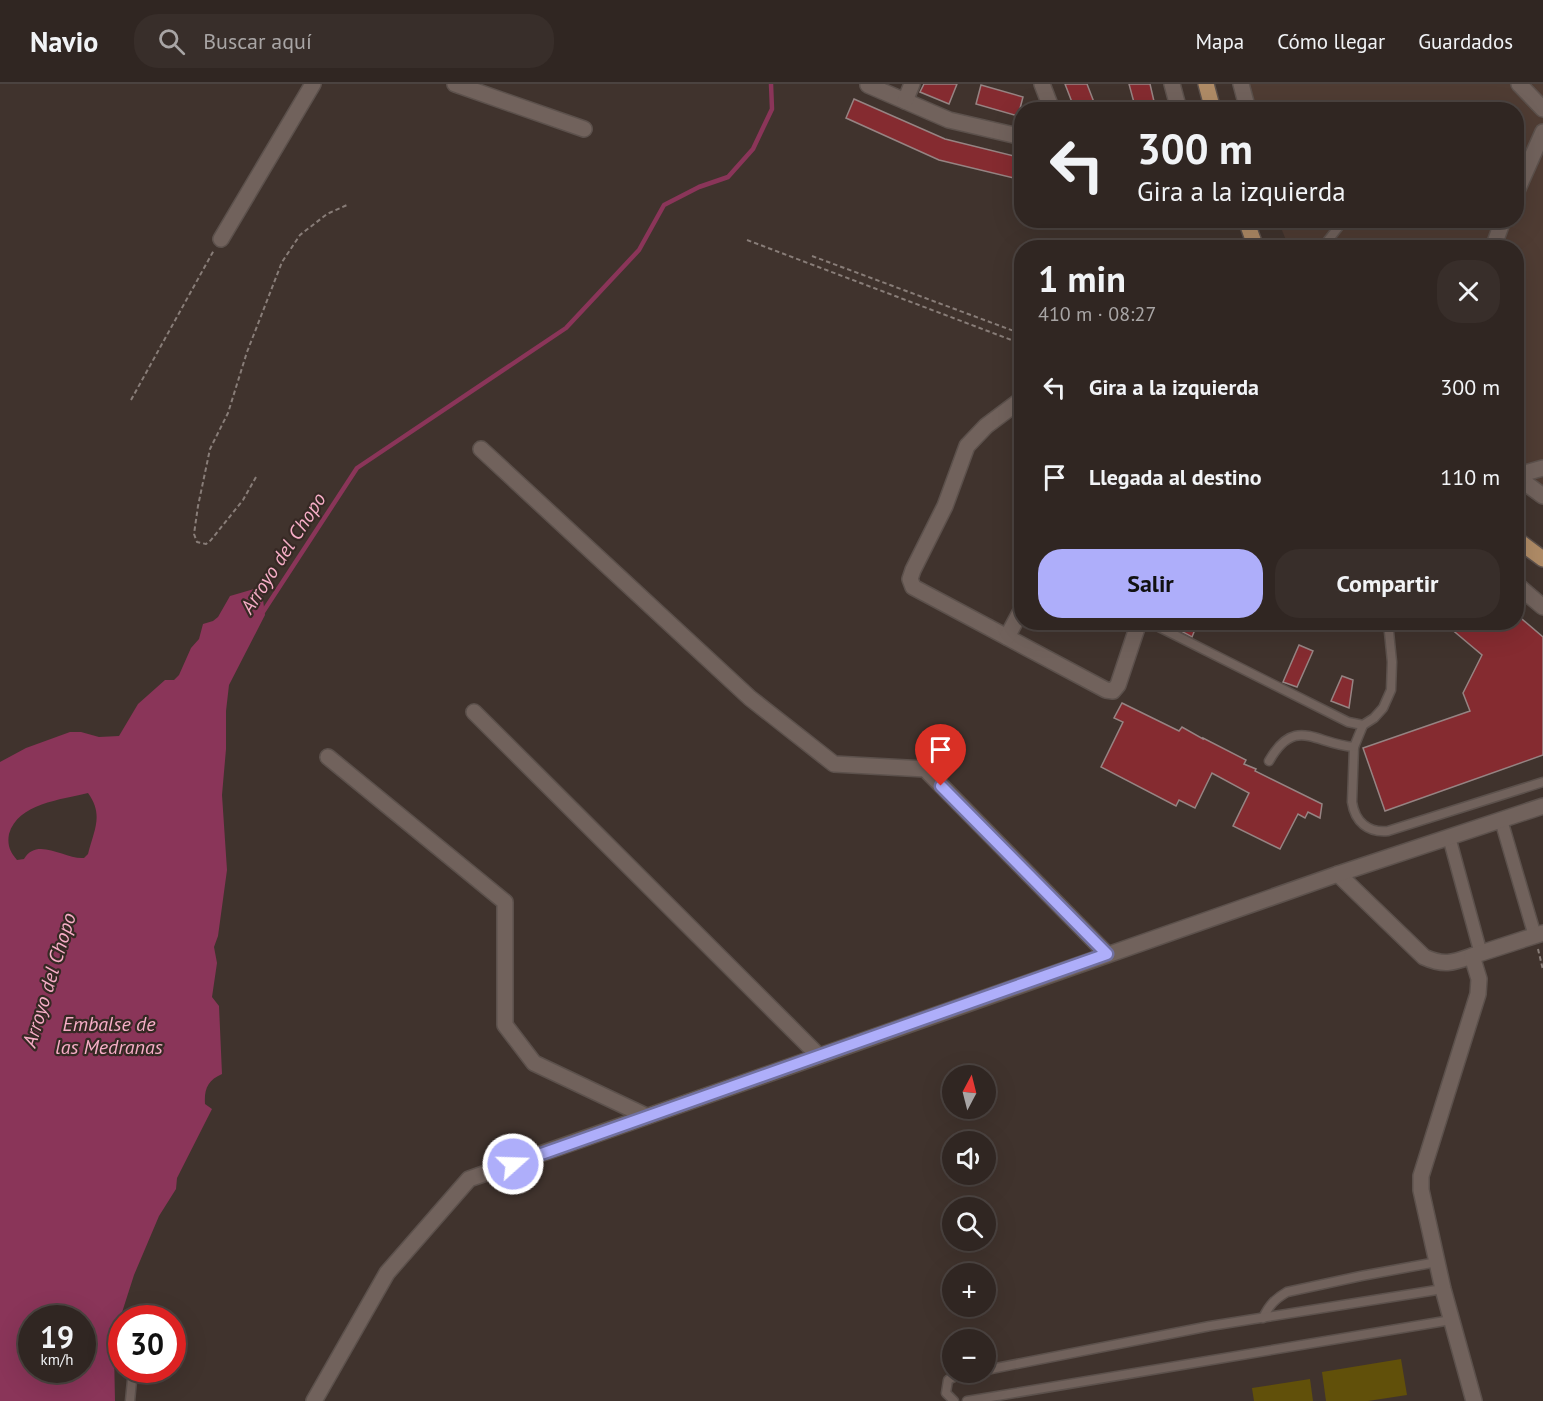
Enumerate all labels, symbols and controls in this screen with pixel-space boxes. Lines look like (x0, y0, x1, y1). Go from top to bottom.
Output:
search box (134, 14, 554, 68)
text: Navio (30, 23, 98, 60)
icon: search (155, 25, 188, 58)
text: Buscar aquí (203, 27, 312, 55)
text: Mapa (1195, 28, 1244, 55)
text: Cómo llegar (1277, 28, 1385, 55)
text: Guardados (1418, 28, 1513, 55)
text: 300 m (1137, 121, 1253, 176)
icon: left (1038, 126, 1116, 204)
text: Gira a la izquierda (1137, 174, 1346, 208)
text: 1 min (1038, 255, 1126, 302)
button: close (1437, 260, 1500, 323)
text: 410 m · 08:27 (1038, 301, 1156, 327)
icon: left (1038, 371, 1071, 404)
text: Gira a la izquierda (1089, 373, 1259, 401)
text: 300 m (1440, 373, 1500, 401)
icon: arrive (1038, 461, 1071, 494)
text: Llegada al destino (1089, 463, 1262, 491)
text: 110 m (1440, 463, 1500, 491)
water label: Arroyo del Chopo (234, 488, 332, 619)
button: Salir (1038, 549, 1263, 618)
button: Compartir (1275, 549, 1500, 618)
pin (915, 724, 966, 786)
icon: arrive (924, 733, 957, 766)
water label: Arroyo del Chopo (16, 910, 82, 1051)
water label: Embalse de las Medranas (55, 1011, 163, 1060)
north arrow (942, 1065, 996, 1119)
map controls (942, 1065, 996, 1383)
button: sound (942, 1131, 996, 1185)
position arrow (481, 1132, 545, 1196)
button: search (942, 1197, 996, 1251)
button: + (942, 1263, 996, 1317)
speed limit sign: 30 (108, 1305, 186, 1383)
text: 19 (40, 1317, 74, 1356)
button: − (942, 1329, 996, 1383)
text: km/h (41, 1350, 73, 1369)

